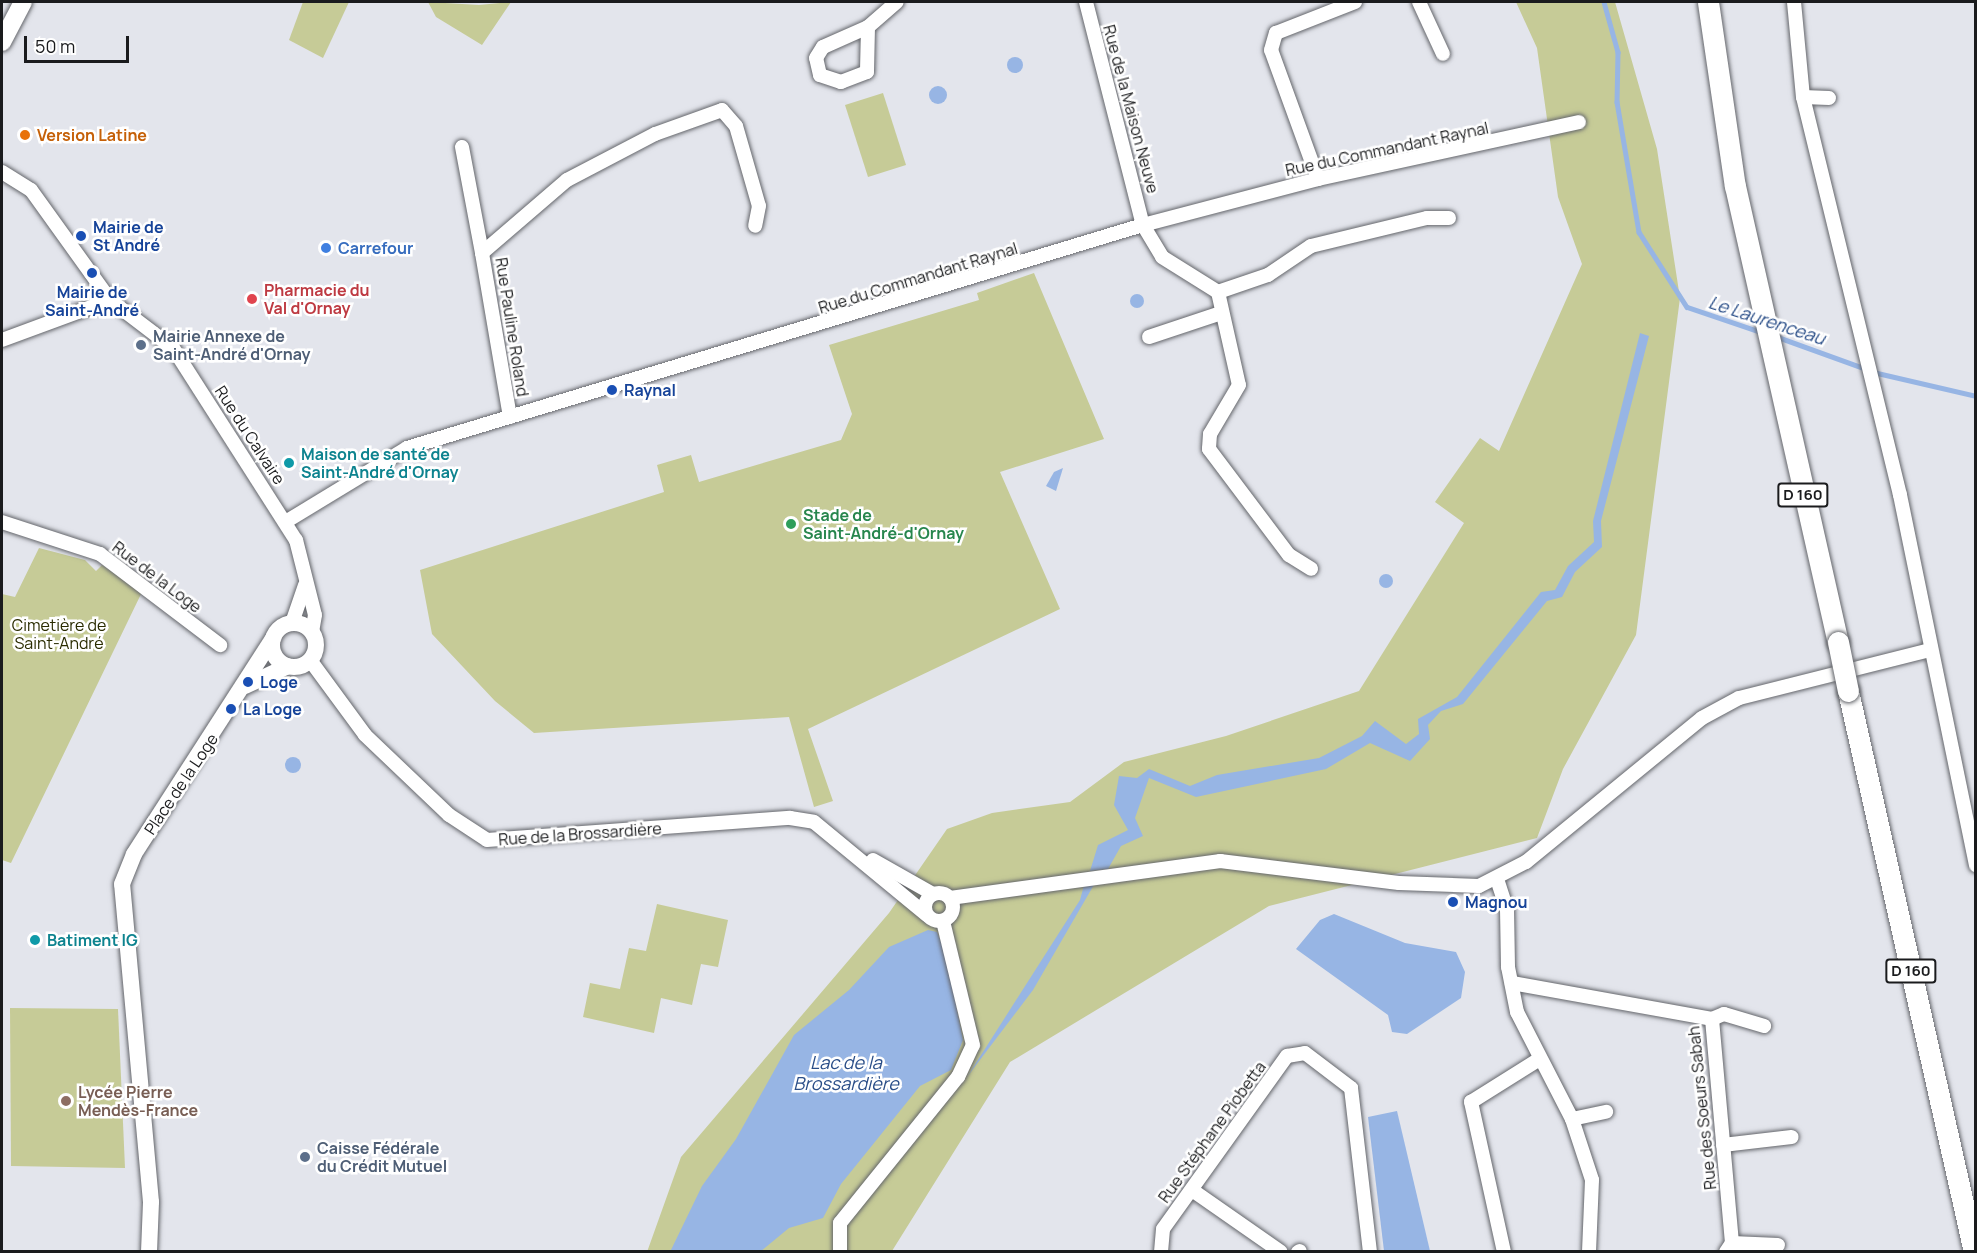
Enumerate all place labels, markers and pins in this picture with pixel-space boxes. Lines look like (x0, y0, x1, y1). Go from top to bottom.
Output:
place label: Version Latine (37, 125, 147, 145)
marker: Version Latine (18, 128, 32, 142)
place label: Mairie de St André (93, 217, 164, 255)
marker: Mairie de St André (74, 229, 88, 243)
place label: Carrefour (338, 238, 413, 258)
marker: Carrefour (319, 241, 333, 255)
marker: Mairie de Saint-André (85, 266, 99, 280)
place label: Pharmacie du Val d'Ornay (264, 280, 370, 318)
place label: Mairie de Saint-André (45, 282, 139, 320)
marker: Pharmacie du Val d'Ornay (245, 292, 259, 306)
place label: Mairie Annexe de Saint-André d'Ornay (153, 326, 310, 364)
marker: Mairie Annexe de Saint-André d'Ornay (134, 338, 148, 352)
place label: Raynal (624, 380, 676, 400)
marker: Raynal (605, 383, 619, 397)
place label: Maison de santé de Saint-André d'Ornay (301, 444, 458, 482)
marker: Maison de santé de Saint-André d'Ornay (282, 456, 296, 470)
place label: Stade de Saint-André-d'Ornay (803, 505, 964, 543)
marker: Stade de Saint-André-d'Ornay (784, 517, 798, 531)
place label: Loge (260, 672, 298, 692)
marker: Loge (241, 675, 255, 689)
place label: La Loge (243, 699, 302, 719)
marker: La Loge (224, 702, 238, 716)
place label: Magnou (1465, 892, 1528, 912)
marker: Magnou (1446, 895, 1460, 909)
place label: Batiment IG (47, 930, 138, 950)
marker: Batiment IG (28, 933, 42, 947)
place label: Lycée Pierre Mendès-France (78, 1082, 198, 1120)
marker: Lycée Pierre Mendès-France (59, 1094, 73, 1108)
place label: Caisse Fédérale du Crédit Mutuel (317, 1138, 447, 1176)
marker: Caisse Fédérale du Crédit Mutuel (298, 1150, 312, 1164)

